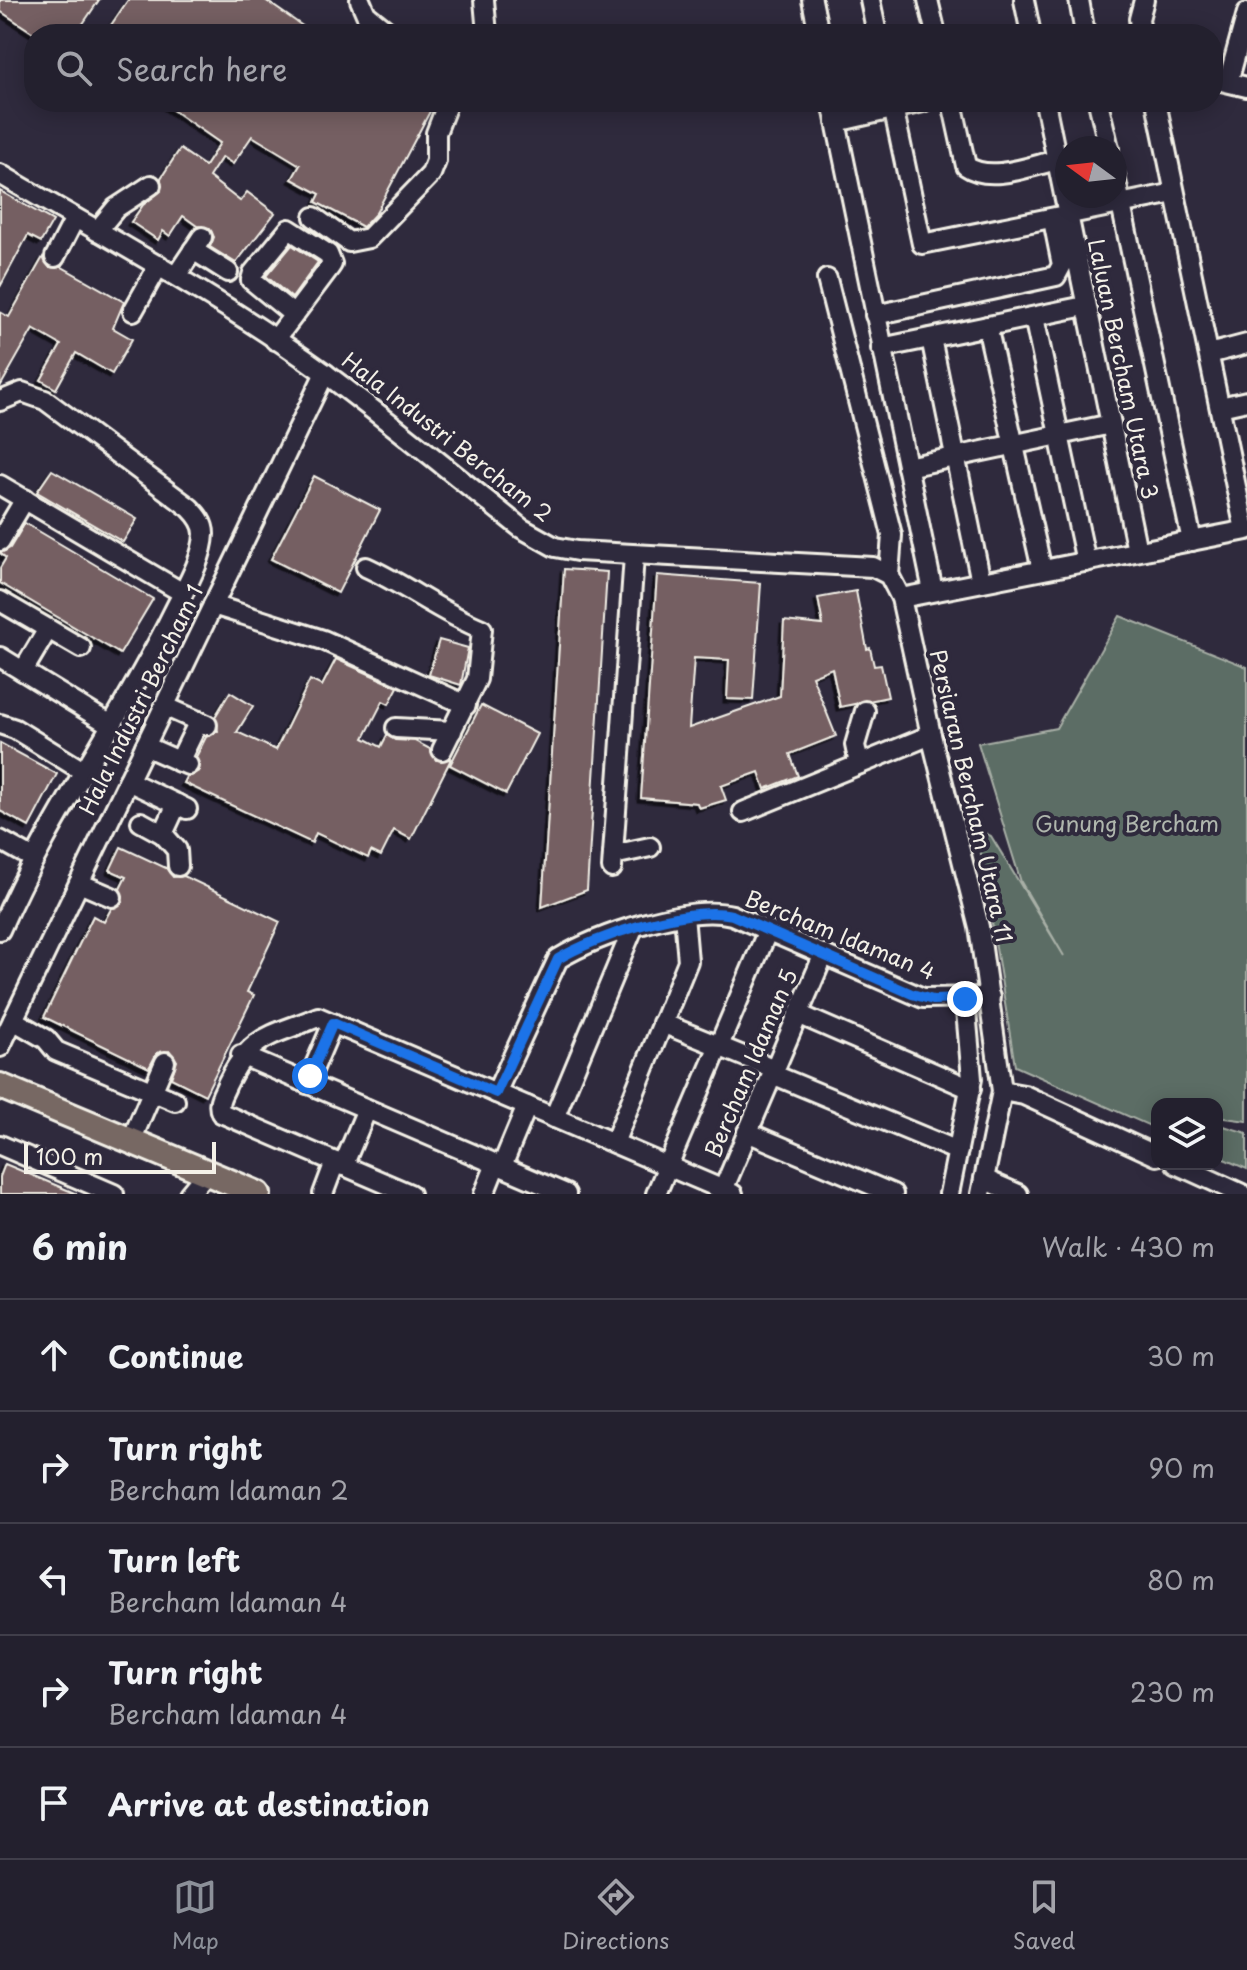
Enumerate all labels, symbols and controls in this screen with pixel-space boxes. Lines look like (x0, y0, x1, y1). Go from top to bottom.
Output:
search box (24, 24, 1223, 112)
icon: search (52, 46, 96, 90)
text: Search here (116, 46, 288, 91)
north arrow (1055, 136, 1127, 208)
street label: Laluan Bercham Utara 3 (1081, 236, 1168, 502)
street label: Hala Industri Bercham 2 (336, 343, 560, 529)
street label: Hala Industri Bercham 1 (69, 579, 210, 820)
street label: Persiaran Bercham Utara 11 (923, 646, 1022, 945)
park label: Gunung Bercham (1035, 806, 1219, 839)
street label: Bercham Idaman 4 (740, 880, 941, 987)
street label: Bercham Idaman 5 (695, 963, 804, 1162)
route end (947, 981, 983, 1017)
route start (292, 1058, 328, 1094)
map controls (1151, 1098, 1223, 1170)
button: layers (1151, 1098, 1223, 1170)
scale bar (24, 1138, 216, 1174)
text: 100 m (36, 1139, 103, 1172)
text: 6 min (32, 1220, 128, 1272)
text: Walk · 430 m (1042, 1227, 1215, 1266)
icon: ahead (32, 1333, 76, 1377)
text: Continue (108, 1333, 243, 1378)
text: 30 m (1147, 1336, 1215, 1375)
text: Turn right (108, 1425, 263, 1470)
icon: right (32, 1445, 76, 1489)
text: 90 m (1148, 1448, 1215, 1487)
text: Bercham Idaman 2 (108, 1470, 349, 1509)
text: Turn left (108, 1537, 240, 1582)
icon: left (32, 1557, 76, 1601)
text: 80 m (1147, 1560, 1215, 1599)
text: Bercham Idaman 4 (108, 1582, 347, 1621)
text: Turn right (108, 1649, 263, 1694)
icon: right (32, 1669, 76, 1713)
text: 230 m (1130, 1672, 1215, 1711)
text: Bercham Idaman 4 (108, 1694, 347, 1733)
icon: arrive (32, 1781, 76, 1825)
text: Arrive at destination (108, 1781, 430, 1826)
tab: Map (172, 1875, 219, 1956)
tab: Directions (562, 1875, 669, 1956)
tab: Saved (1013, 1875, 1075, 1956)

